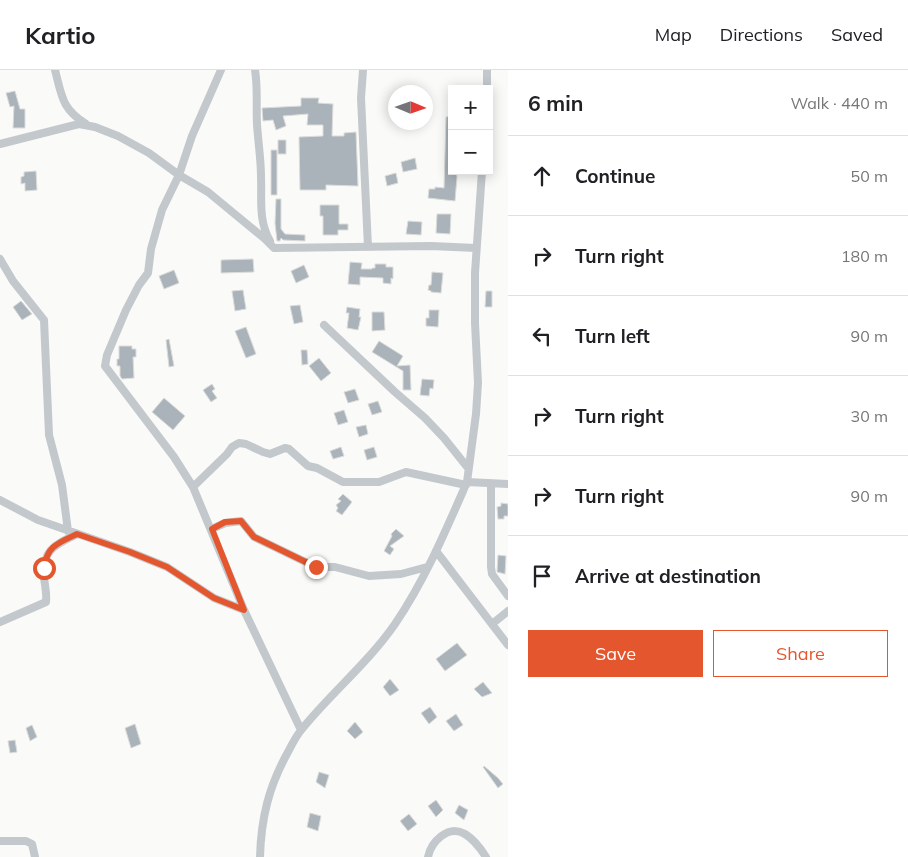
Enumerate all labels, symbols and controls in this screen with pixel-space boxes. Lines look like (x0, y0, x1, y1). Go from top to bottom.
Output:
text: Kartio (25, 20, 96, 50)
text: Map (655, 23, 692, 46)
text: Directions (720, 23, 803, 46)
text: Saved (831, 23, 883, 46)
north arrow (388, 85, 433, 130)
map controls (448, 85, 493, 175)
button: + (448, 85, 493, 130)
text: 6 min (528, 90, 583, 116)
text: Walk · 440 m (790, 93, 888, 113)
button: − (448, 130, 493, 175)
icon: ahead (528, 162, 556, 190)
text: Continue (575, 164, 655, 188)
text: 50 m (851, 166, 888, 186)
icon: right (528, 242, 556, 270)
text: Turn right (575, 244, 664, 268)
text: 180 m (841, 246, 888, 266)
icon: left (528, 322, 556, 350)
text: Turn left (575, 324, 650, 348)
text: 90 m (851, 326, 888, 346)
icon: right (528, 402, 556, 430)
text: Turn right (575, 404, 664, 428)
text: 30 m (851, 406, 888, 426)
icon: right (528, 482, 556, 510)
text: Turn right (575, 484, 664, 508)
text: 90 m (851, 486, 888, 506)
route end (305, 556, 328, 579)
route start (33, 557, 56, 580)
icon: arrive (528, 562, 556, 590)
text: Arrive at destination (575, 564, 761, 588)
button: Save (528, 630, 703, 677)
button: Share (713, 630, 888, 677)

